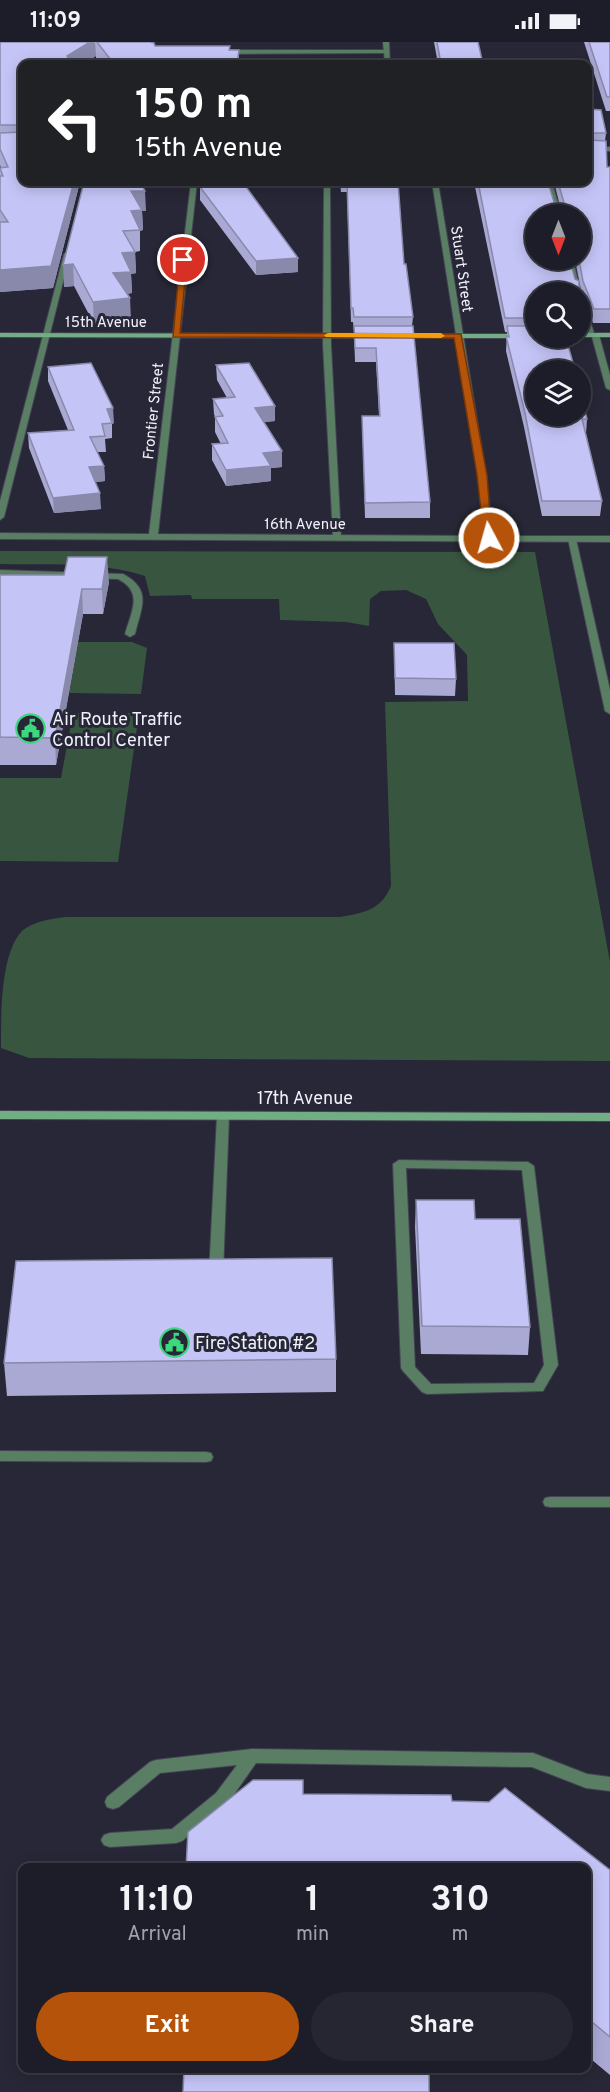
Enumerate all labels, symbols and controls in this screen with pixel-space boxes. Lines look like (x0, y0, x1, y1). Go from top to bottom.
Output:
text: 11:09 (30, 8, 81, 35)
text: 150 m (135, 80, 252, 133)
icon: left (36, 84, 114, 162)
text: 15th Avenue (135, 132, 282, 166)
north arrow (525, 204, 591, 270)
map controls (525, 204, 591, 426)
street label: Stuart Street (445, 225, 476, 314)
pin (157, 234, 208, 285)
icon: arrive (166, 243, 199, 276)
button: search (525, 282, 591, 348)
street label: 15th Avenue (65, 314, 147, 333)
button: layers (525, 360, 591, 426)
street label: Frontier Street (140, 362, 169, 461)
position arrow (457, 506, 521, 570)
street label: 16th Avenue (264, 516, 346, 535)
place label: Air Route Traffic Control Center (52, 709, 182, 753)
public building icon: Air Route Traffic Control Center (15, 713, 47, 745)
street label: 17th Avenue (257, 1088, 353, 1111)
public building icon: Fire Station #2 (158, 1327, 190, 1359)
place label: Fire Station #2 (195, 1333, 315, 1356)
text: 11:10 (119, 1878, 195, 1924)
text: 1 (305, 1878, 320, 1924)
text: 310 (430, 1878, 490, 1924)
text: Arrival (127, 1922, 187, 1948)
text: min (296, 1922, 329, 1948)
text: m (452, 1922, 469, 1948)
button: Exit (36, 1992, 299, 2061)
button: Share (311, 1992, 573, 2061)

